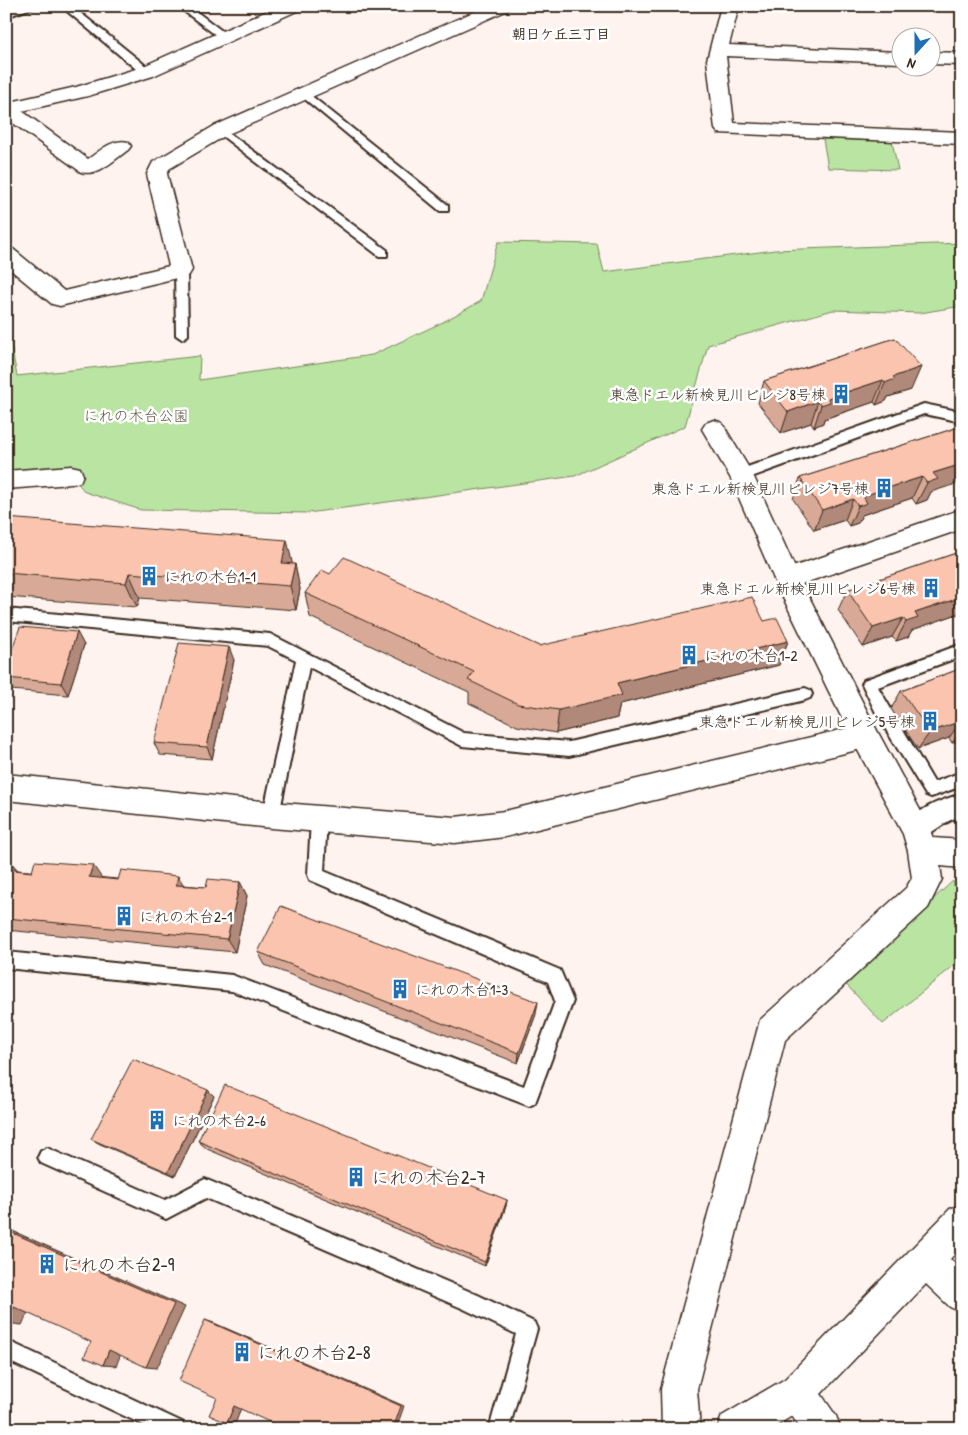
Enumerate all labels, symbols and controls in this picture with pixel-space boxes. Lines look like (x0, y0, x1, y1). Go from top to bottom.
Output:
district label: 朝日ケ丘三丁目 (512, 24, 610, 43)
north arrow (890, 28, 940, 78)
text: N (904, 54, 918, 75)
building icon: 東急ドエル新検見川ビレジ8号棟 (830, 383, 852, 405)
place label: 東急ドエル新検見川ビレジ8号棟 (610, 384, 826, 405)
park label: にれの木台公園 (83, 405, 189, 426)
building icon: 東急ドエル新検見川ビレジ7号棟 (873, 477, 895, 499)
place label: 東急ドエル新検見川ビレジ7号棟 (652, 478, 869, 499)
building icon: にれの木台1-1 (138, 565, 160, 587)
place label: にれの木台1-1 (164, 566, 256, 587)
building icon: 東急ドエル新検見川ビレジ6号棟 (920, 577, 942, 599)
place label: 東急ドエル新検見川ビレジ6号棟 (700, 578, 916, 599)
building icon: にれの木台1-2 (678, 644, 700, 666)
place label: にれの木台1-2 (704, 645, 798, 666)
building icon: 東急ドエル新検見川ビレジ5号棟 (919, 710, 941, 732)
place label: 東急ドエル新検見川ビレジ5号棟 (699, 711, 915, 732)
building icon: にれの木台2-1 (113, 905, 135, 927)
place label: にれの木台2-1 (139, 906, 233, 927)
building icon: にれの木台1-3 (389, 978, 411, 1000)
place label: にれの木台1-3 (415, 979, 509, 1000)
building icon: にれの木台2-6 (146, 1109, 168, 1131)
place label: にれの木台2-6 (172, 1110, 266, 1131)
place label: にれの木台2-7 (371, 1165, 486, 1190)
building icon: にれの木台2-7 (345, 1166, 367, 1188)
place label: にれの木台2-9 (62, 1252, 175, 1277)
building icon: にれの木台2-9 (36, 1253, 58, 1275)
place label: にれの木台2-8 (257, 1340, 371, 1365)
building icon: にれの木台2-8 (231, 1341, 253, 1363)

